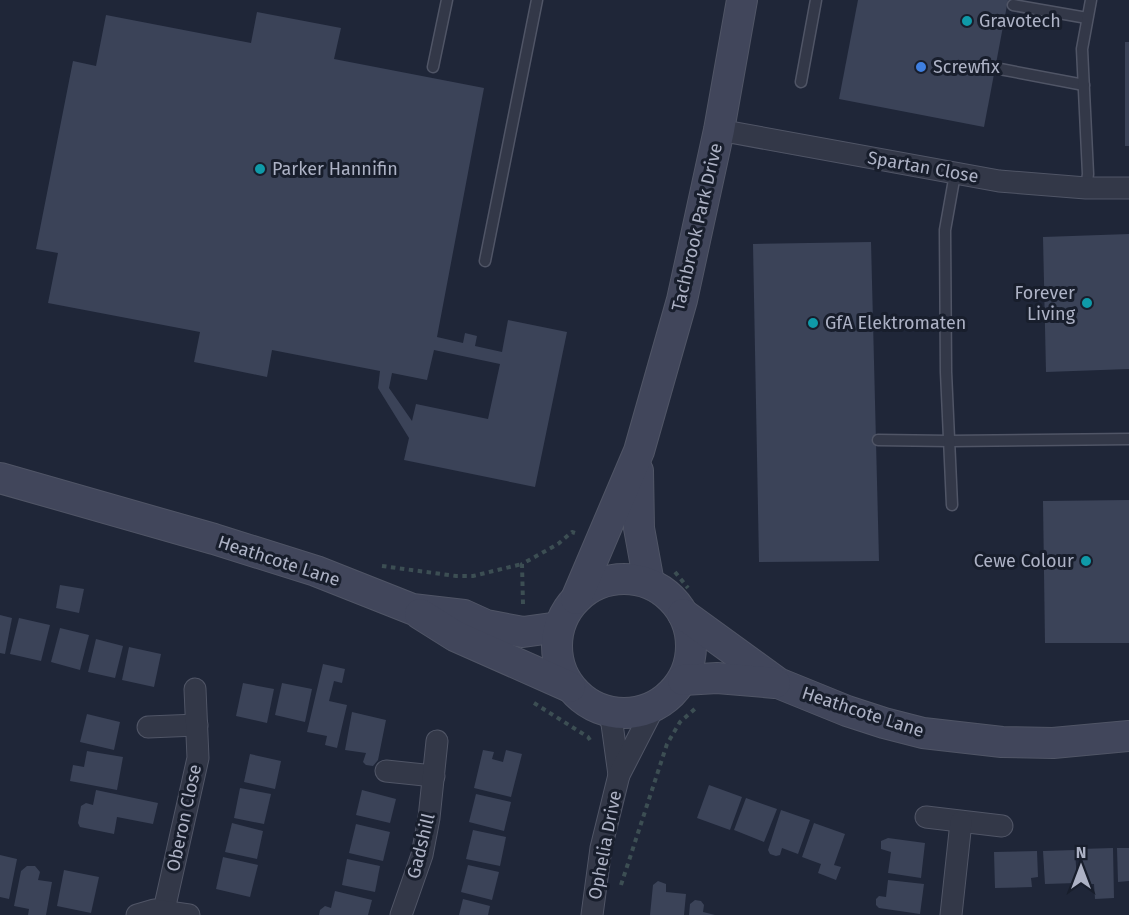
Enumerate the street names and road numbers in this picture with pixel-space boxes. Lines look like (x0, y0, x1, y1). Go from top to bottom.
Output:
street label: Tachbrook Park Drive (667, 141, 727, 313)
street label: Spartan Close (866, 146, 980, 188)
street label: Heathcote Lane (215, 531, 343, 591)
street label: Heathcote Lane (799, 682, 927, 742)
street label: Oberon Close (162, 762, 206, 874)
street label: Ophelia Drive (584, 789, 626, 901)
street label: Gadshill (402, 811, 440, 881)

